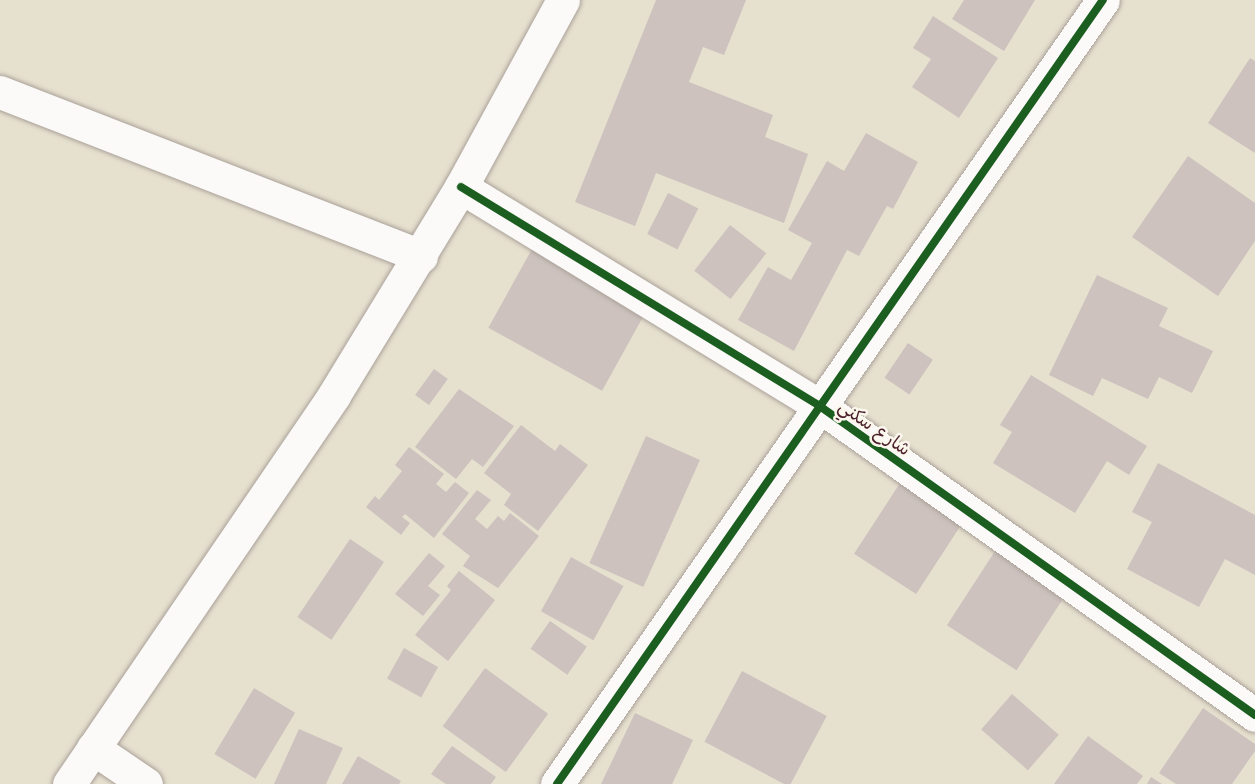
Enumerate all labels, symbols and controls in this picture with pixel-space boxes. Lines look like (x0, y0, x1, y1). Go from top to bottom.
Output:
street label: شارع سكني (835, 394, 915, 460)

